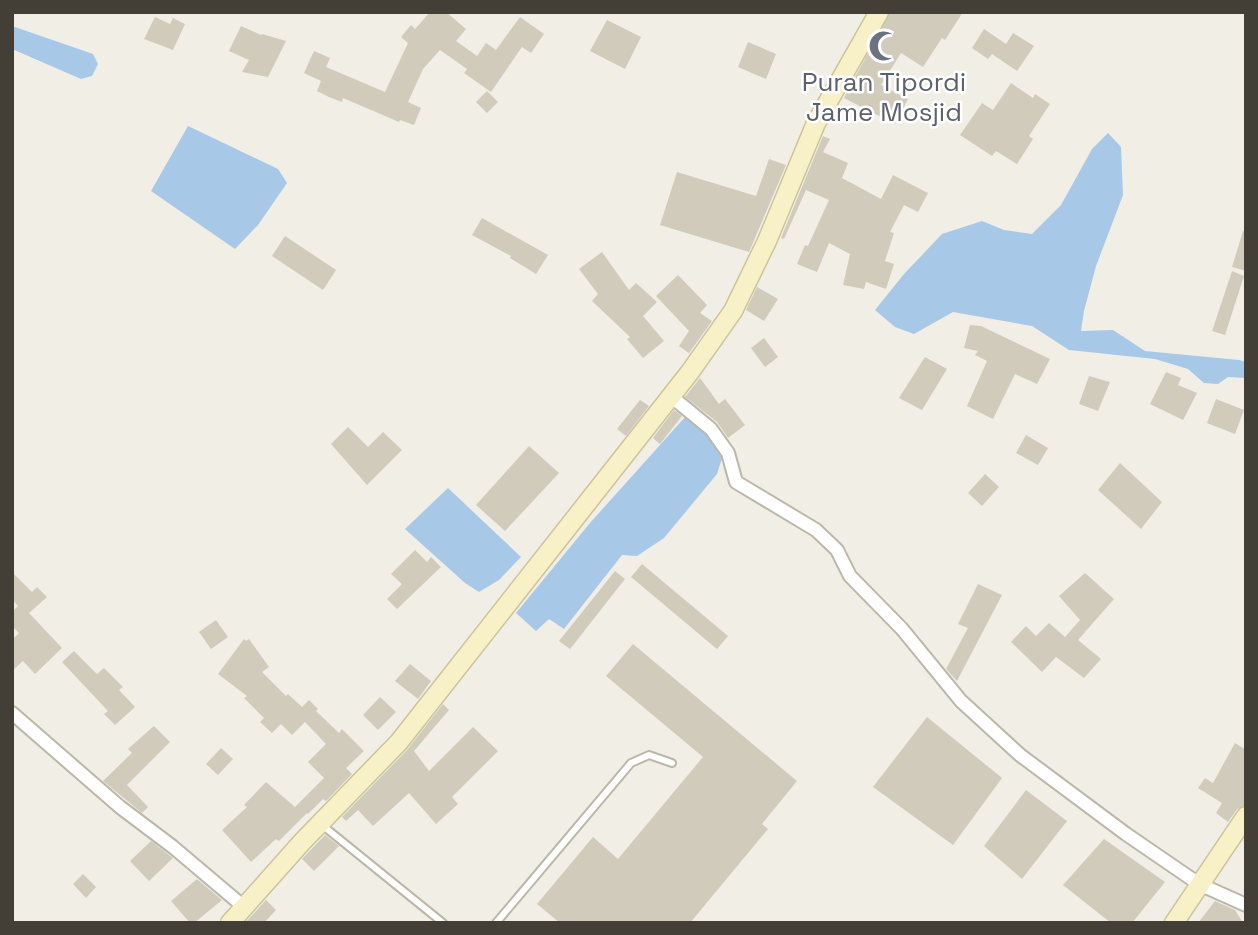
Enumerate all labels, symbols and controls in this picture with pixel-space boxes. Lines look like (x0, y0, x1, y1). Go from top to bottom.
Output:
mosque icon: Puran Tipordi Jame Mosjid (867, 29, 901, 63)
place label: Puran Tipordi Jame Mosjid (802, 65, 966, 129)

